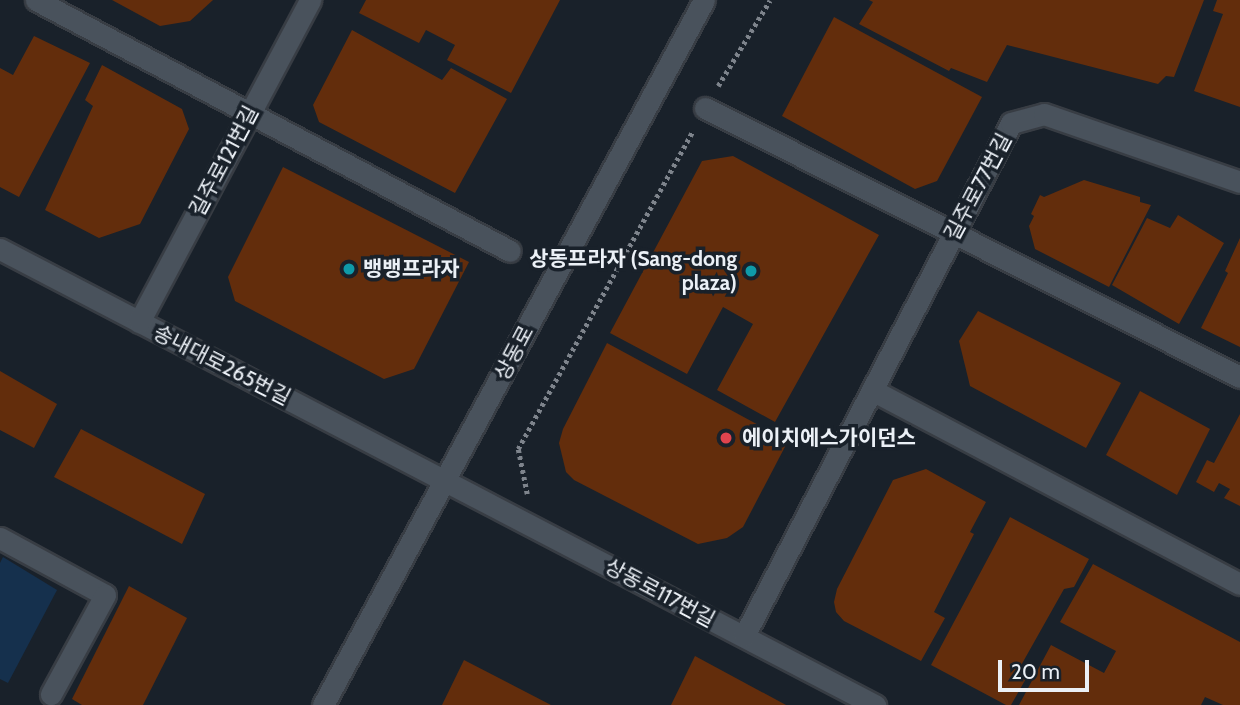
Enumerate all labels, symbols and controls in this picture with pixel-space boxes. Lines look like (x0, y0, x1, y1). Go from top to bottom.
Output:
street label: 길주로121번길 (184, 102, 264, 220)
street label: 길주로77번길 (939, 129, 1017, 245)
place label: 상동프라자 (Sang-dong plaza) (529, 246, 737, 296)
place label: 뱅뱅프라자 (363, 256, 460, 282)
marker: 뱅뱅프라자 (341, 261, 357, 277)
marker: 상동프라자 (Sang-dong plaza) (743, 263, 759, 279)
street label: 송내대로265번길 (149, 320, 295, 410)
street label: 상동로 (489, 321, 539, 385)
place label: 에이치에스가이던스 (742, 425, 916, 451)
marker: 에이치에스가이던스 (716, 428, 736, 448)
street label: 상동로117번길 (601, 554, 719, 632)
scale bar (1002, 646, 1093, 690)
text: 20 m (1011, 659, 1060, 684)

